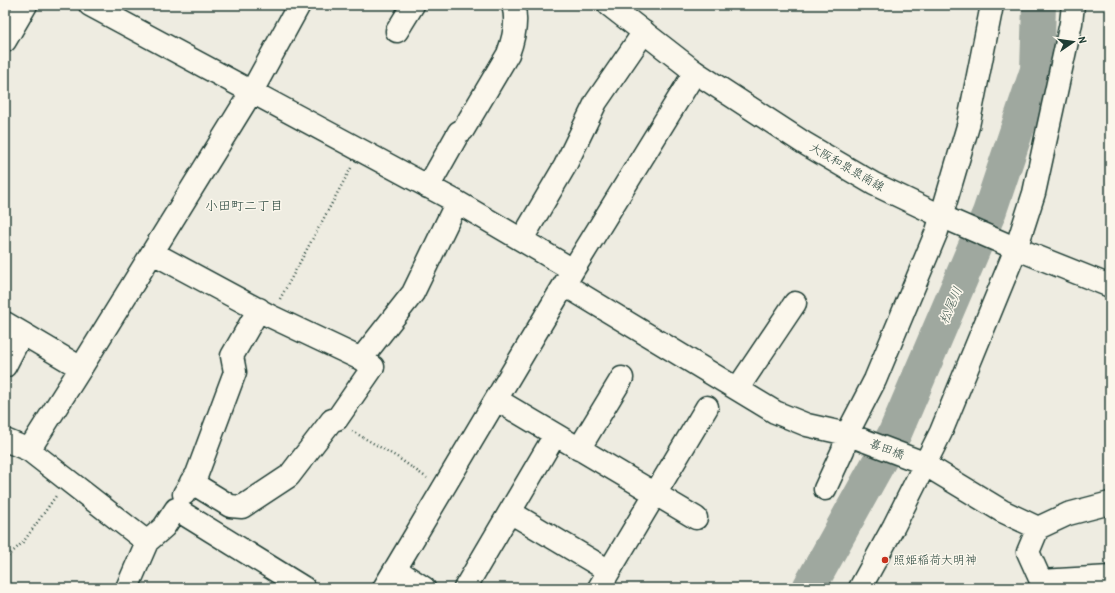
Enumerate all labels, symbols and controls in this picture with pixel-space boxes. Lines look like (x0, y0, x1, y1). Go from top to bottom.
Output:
north arrow (1053, 22, 1093, 62)
text: N (1075, 35, 1090, 44)
street label: 大阪和泉泉南線 (807, 138, 888, 195)
district label: 小田町二丁目 (205, 196, 283, 214)
water label: 松尾川 (934, 284, 966, 326)
street label: 喜田橋 (867, 434, 907, 463)
place label: 照姫稲荷大明神 (893, 551, 977, 568)
marker: 照姫稲荷大明神 (880, 555, 890, 565)

